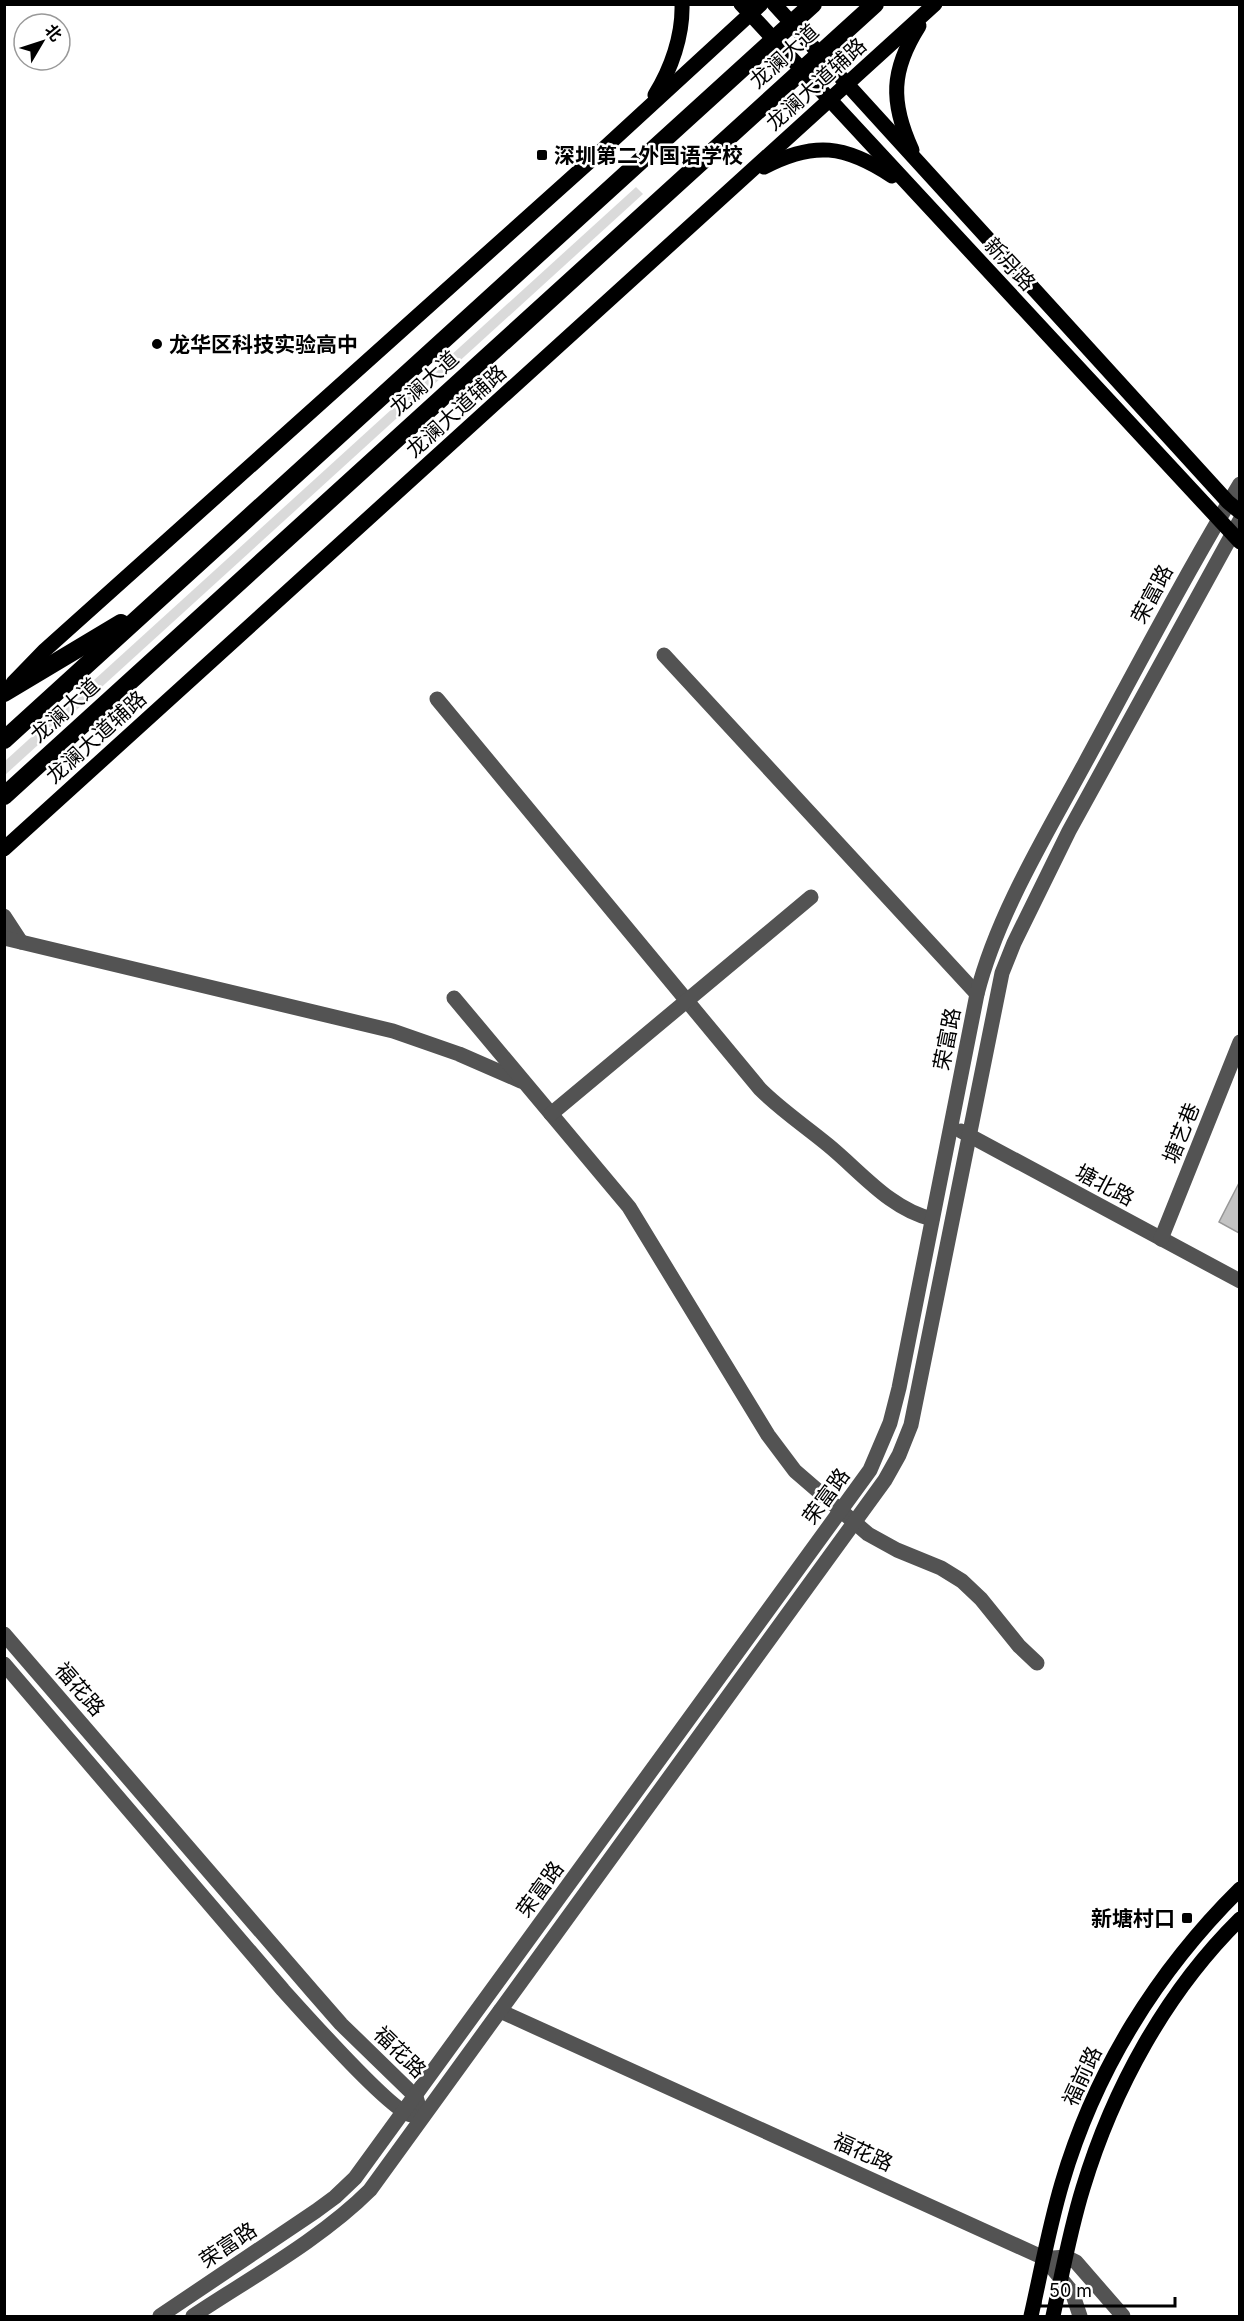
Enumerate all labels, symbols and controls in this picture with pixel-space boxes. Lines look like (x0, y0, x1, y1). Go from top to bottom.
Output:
north arrow (12, 12, 72, 72)
street label: 龙澜大道 (744, 19, 824, 93)
text: 北 (41, 20, 66, 45)
street label: 龙澜大道辅路 (761, 33, 871, 135)
place label: 深圳第二外国语学校 (554, 143, 743, 168)
marker: 深圳第二外国语学校 (535, 148, 549, 162)
street label: 新丹路 (979, 232, 1041, 296)
place label: 龙华区科技实验高中 (169, 332, 358, 357)
marker: 龙华区科技实验高中 (150, 337, 164, 351)
street label: 龙澜大道 (384, 346, 464, 420)
street label: 龙澜大道辅路 (401, 360, 511, 462)
street label: 荣富路 (1126, 560, 1178, 628)
street label: 龙澜大道 (25, 673, 105, 747)
street label: 龙澜大道辅路 (41, 686, 151, 788)
street label: 荣富路 (929, 1006, 965, 1072)
street label: 塘艺巷 (1158, 1099, 1204, 1167)
street label: 塘北路 (1071, 1159, 1139, 1211)
street label: 荣富路 (797, 1463, 855, 1529)
street label: 福花路 (50, 1657, 110, 1721)
street label: 荣富路 (511, 1856, 569, 1922)
place label: 新塘村口 (1091, 1906, 1175, 1931)
marker: 新塘村口 (1180, 1911, 1194, 1925)
street label: 福花路 (369, 2021, 431, 2083)
street label: 福前路 (1057, 2042, 1107, 2110)
street label: 福花路 (829, 2128, 897, 2176)
street label: 荣富路 (195, 2217, 261, 2273)
scale bar (1040, 2270, 1175, 2308)
text: 50 m (1049, 2280, 1092, 2301)

